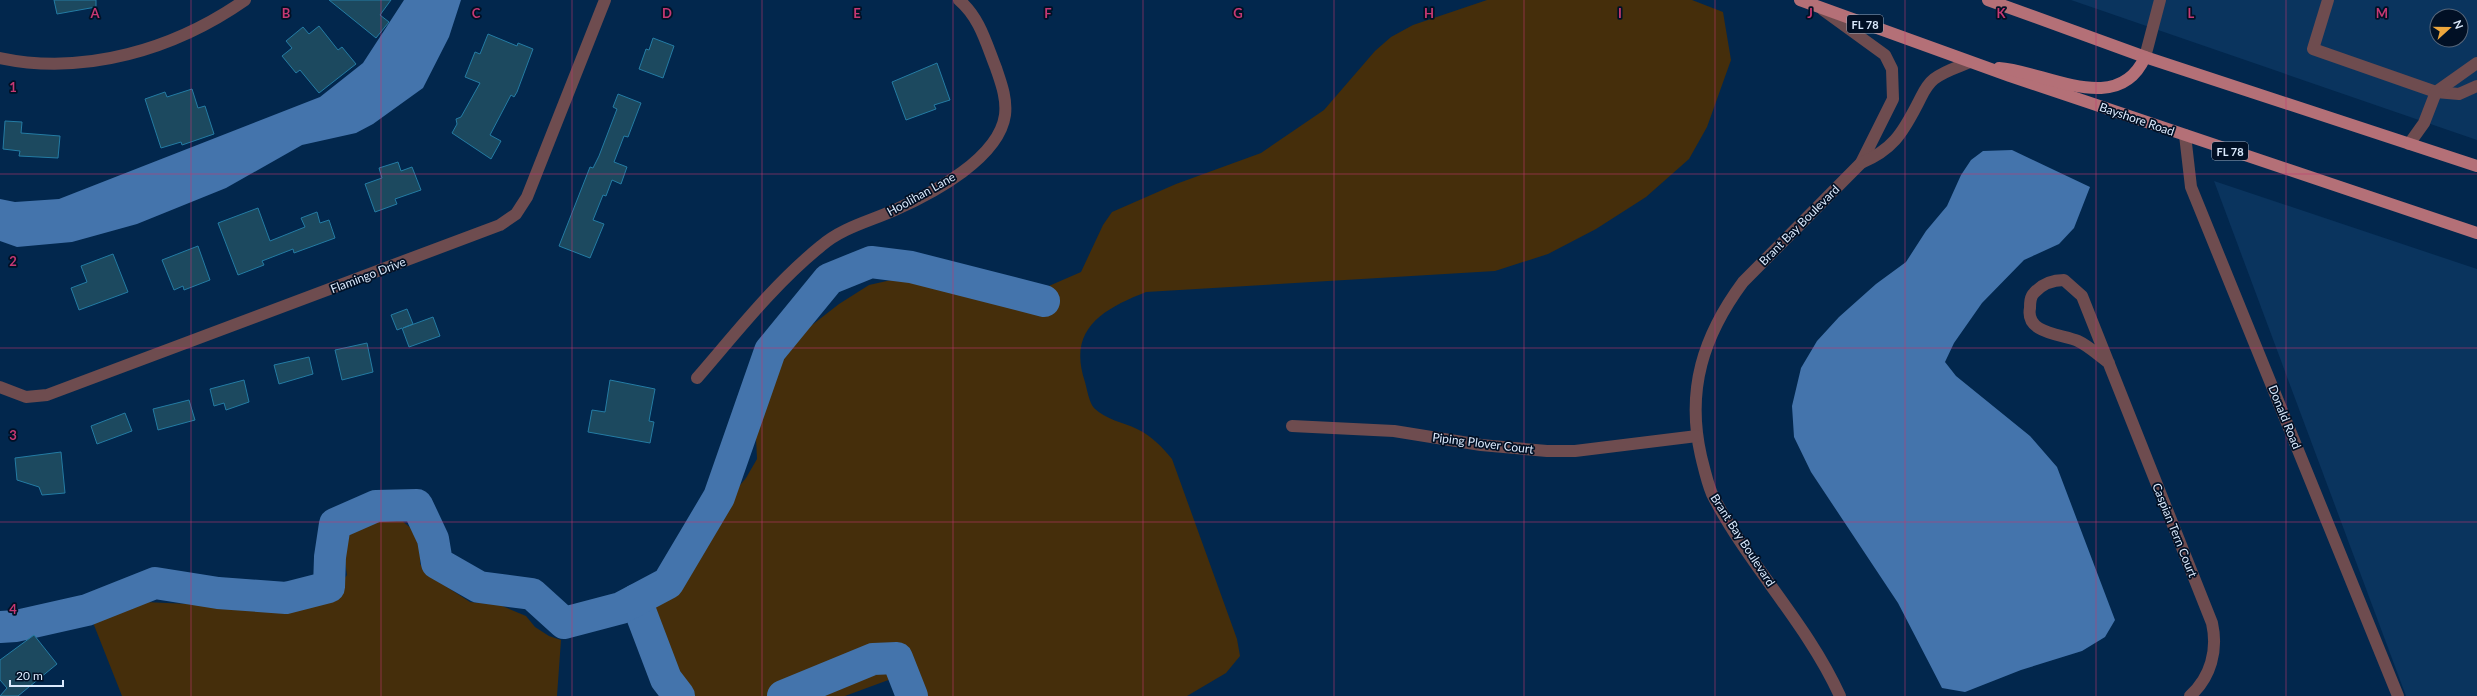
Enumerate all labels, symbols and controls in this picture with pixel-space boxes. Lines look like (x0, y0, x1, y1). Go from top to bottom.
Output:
text: A (89, 5, 100, 21)
text: B (282, 5, 291, 21)
text: C (472, 5, 481, 21)
text: D (662, 5, 672, 21)
text: E (853, 5, 861, 21)
text: F (1044, 5, 1052, 21)
text: G (1233, 5, 1243, 21)
text: H (1424, 5, 1434, 21)
text: I (1618, 5, 1622, 21)
text: J (1807, 5, 1813, 21)
text: K (1997, 5, 2007, 21)
text: L (2188, 5, 2195, 21)
text: M (2376, 5, 2388, 21)
north arrow (2429, 8, 2469, 48)
road number: FL 78 (1847, 15, 1883, 33)
text: N (2451, 18, 2466, 31)
text: 1 (9, 79, 17, 95)
street label: Bayshore Road (2097, 99, 2177, 139)
road number: FL 78 (2212, 142, 2248, 160)
street label: Hoolihan Lane (884, 169, 958, 219)
street label: Brant Bay Boulevard (1756, 182, 1842, 268)
text: 2 (9, 253, 17, 269)
street label: Flamingo Drive (328, 254, 408, 296)
street label: Donald Road (2265, 383, 2305, 451)
text: 3 (9, 427, 17, 443)
street label: Piping Plover Court (1432, 429, 1535, 457)
street label: Caspian Tern Court (2149, 481, 2201, 580)
street label: Brant Bay Boulevard (1707, 491, 1779, 589)
text: 4 (9, 601, 17, 617)
scale bar (10, 662, 63, 688)
text: 20 m (16, 668, 43, 683)

